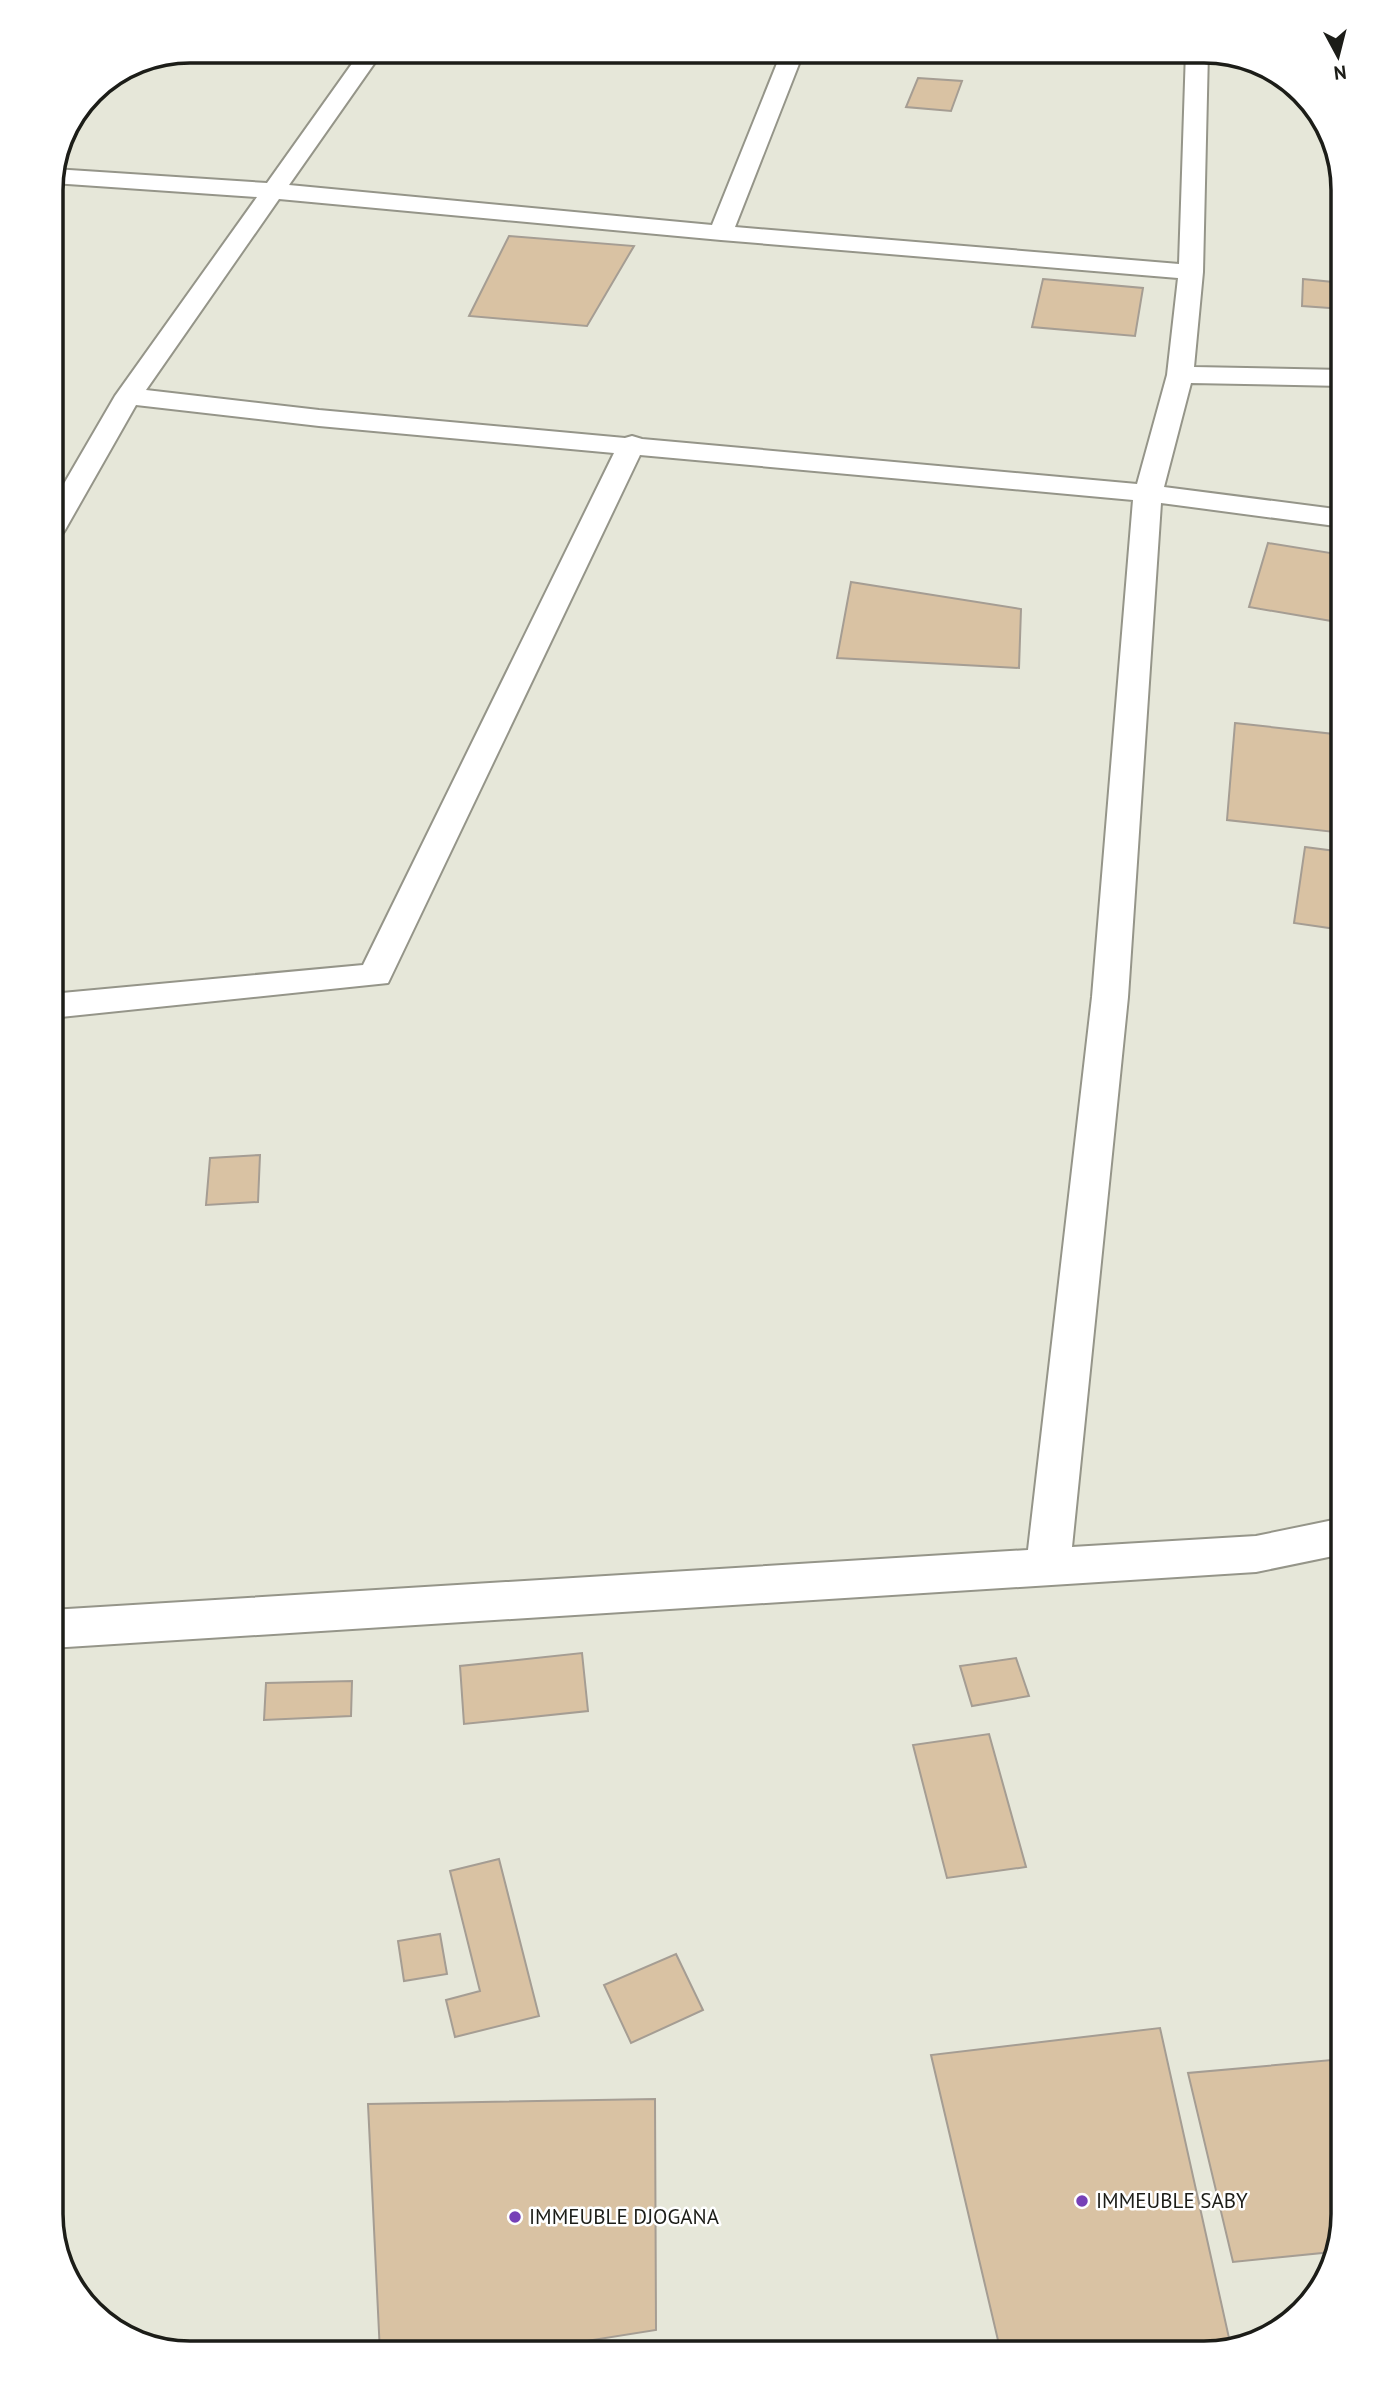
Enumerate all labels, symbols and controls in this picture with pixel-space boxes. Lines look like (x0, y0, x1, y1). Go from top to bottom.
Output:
north arrow (1303, 21, 1373, 91)
text: N (1332, 60, 1348, 86)
place label: IMMEUBLE SABY (1096, 2187, 1248, 2214)
marker: IMMEUBLE SABY (1074, 2193, 1090, 2209)
place label: IMMEUBLE DJOGANA (529, 2203, 720, 2230)
marker: IMMEUBLE DJOGANA (507, 2209, 523, 2225)

